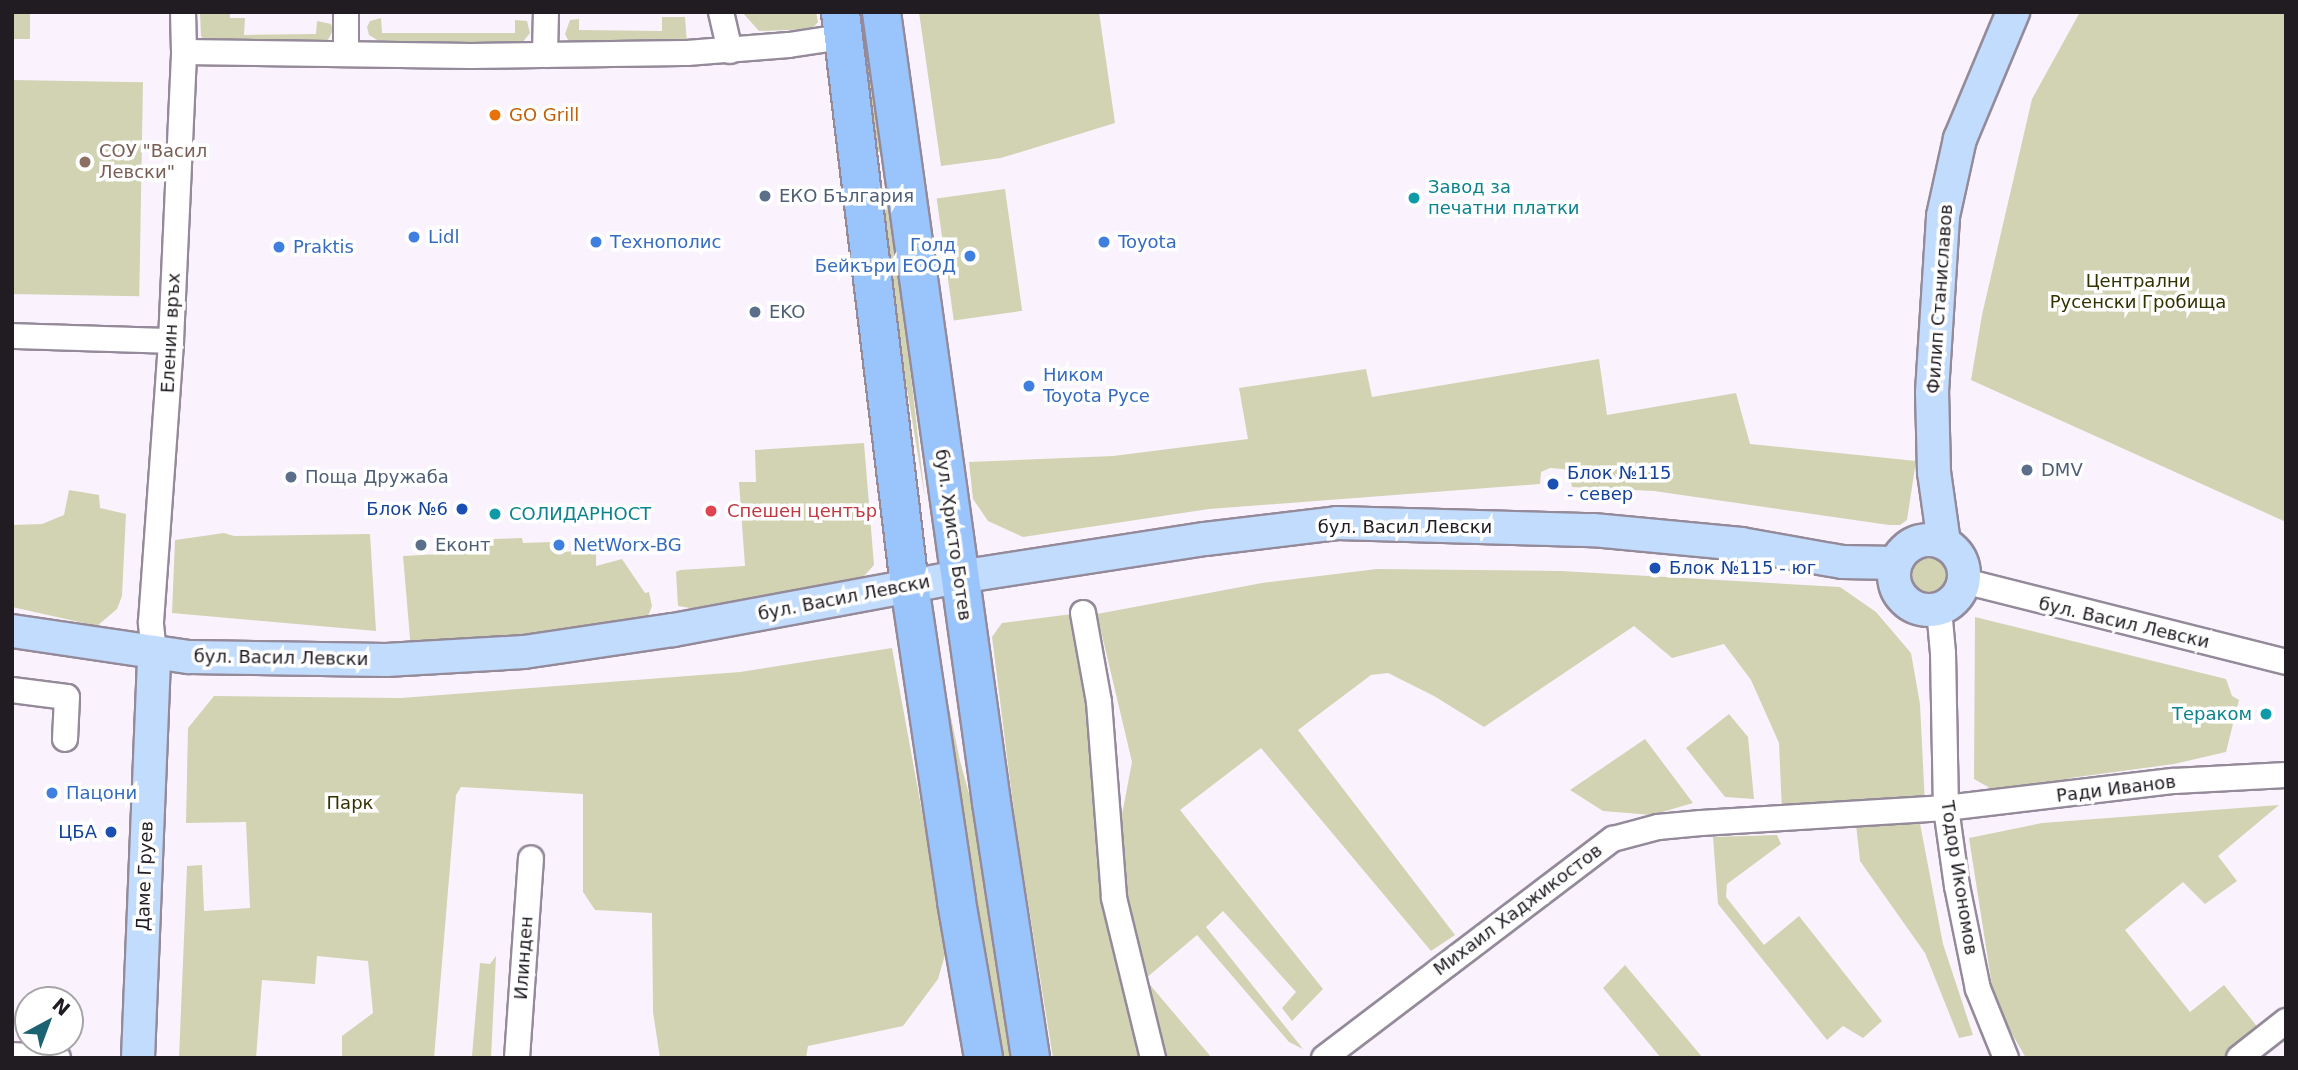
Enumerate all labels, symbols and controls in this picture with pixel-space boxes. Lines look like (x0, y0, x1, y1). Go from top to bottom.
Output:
place label: GO Grill (509, 104, 579, 126)
marker: GO Grill (487, 107, 503, 123)
place label: СОУ "Васил Левски" (99, 141, 207, 184)
marker: СОУ "Васил Левски" (77, 154, 93, 170)
place label: Завод за печатни платки (1428, 177, 1580, 220)
place label: ЕКО България (779, 185, 914, 207)
marker: ЕКО България (757, 188, 773, 204)
marker: Завод за печатни платки (1406, 190, 1422, 206)
street label: Филип Станиславов (1923, 203, 1957, 395)
place label: Lidl (428, 226, 459, 248)
marker: Lidl (406, 229, 422, 245)
place label: Технополис (610, 231, 721, 253)
place label: Toyota (1118, 231, 1177, 253)
marker: Технополис (588, 234, 604, 250)
marker: Toyota (1096, 234, 1112, 250)
place label: Голд Бейкъри ЕООД (815, 235, 956, 278)
place label: Praktis (293, 236, 354, 258)
marker: Praktis (271, 239, 287, 255)
marker: Голд Бейкъри ЕООД (962, 248, 978, 264)
park label: Централни Русенски Гробища (2050, 271, 2226, 314)
street label: Еленин връх (157, 272, 185, 394)
place label: EKO (769, 301, 805, 323)
marker: EKO (747, 304, 763, 320)
place label: Ником Toyota Русе (1043, 365, 1150, 408)
marker: Ником Toyota Русе (1021, 378, 1037, 394)
street label: бул. Христо Ботев (930, 448, 976, 622)
place label: DMV (2041, 459, 2083, 481)
marker: DMV (2019, 462, 2035, 478)
place label: Блок №115 - север (1567, 463, 1672, 505)
place label: Поща Дружаба (305, 466, 449, 488)
marker: Поща Дружаба (283, 469, 299, 485)
marker: Блок №115 - север (1545, 476, 1561, 492)
place label: Блок №6 (366, 498, 448, 520)
place label: Спешен център (727, 500, 877, 522)
marker: Блок №6 (454, 501, 470, 517)
marker: Спешен център (701, 501, 721, 521)
place label: СОЛИДАРНОСТ (509, 503, 651, 525)
marker: СОЛИДАРНОСТ (487, 506, 503, 522)
street label: бул. Васил Левски (1318, 516, 1492, 538)
place label: Еконт (435, 534, 491, 556)
place label: NetWorx-BG (573, 534, 682, 556)
marker: Еконт (413, 537, 429, 553)
marker: NetWorx-BG (551, 537, 567, 553)
place label: Блок №115 - юг (1669, 557, 1816, 579)
marker: Блок №115 - юг (1647, 560, 1663, 576)
street label: бул. Васил Левски (756, 571, 932, 625)
street label: бул. Васил Левски (2037, 593, 2211, 653)
street label: бул. Васил Левски (194, 646, 368, 670)
place label: Тераком (2172, 703, 2252, 725)
marker: Тераком (2258, 706, 2274, 722)
street label: Ради Иванов (2055, 771, 2177, 807)
place label: Пацони (66, 782, 137, 804)
marker: Пацони (44, 785, 60, 801)
park label: Парк (327, 792, 373, 814)
street label: Тодор Икономов (1936, 799, 1982, 957)
place label: ЦБА (58, 821, 97, 843)
street label: Даме Груев (132, 821, 158, 931)
marker: ЦБА (103, 824, 119, 840)
street label: Михаил Хаджикостов (1429, 840, 1607, 980)
street label: Илинден (510, 915, 538, 1001)
north arrow (14, 986, 84, 1056)
text: N (48, 993, 75, 1020)

